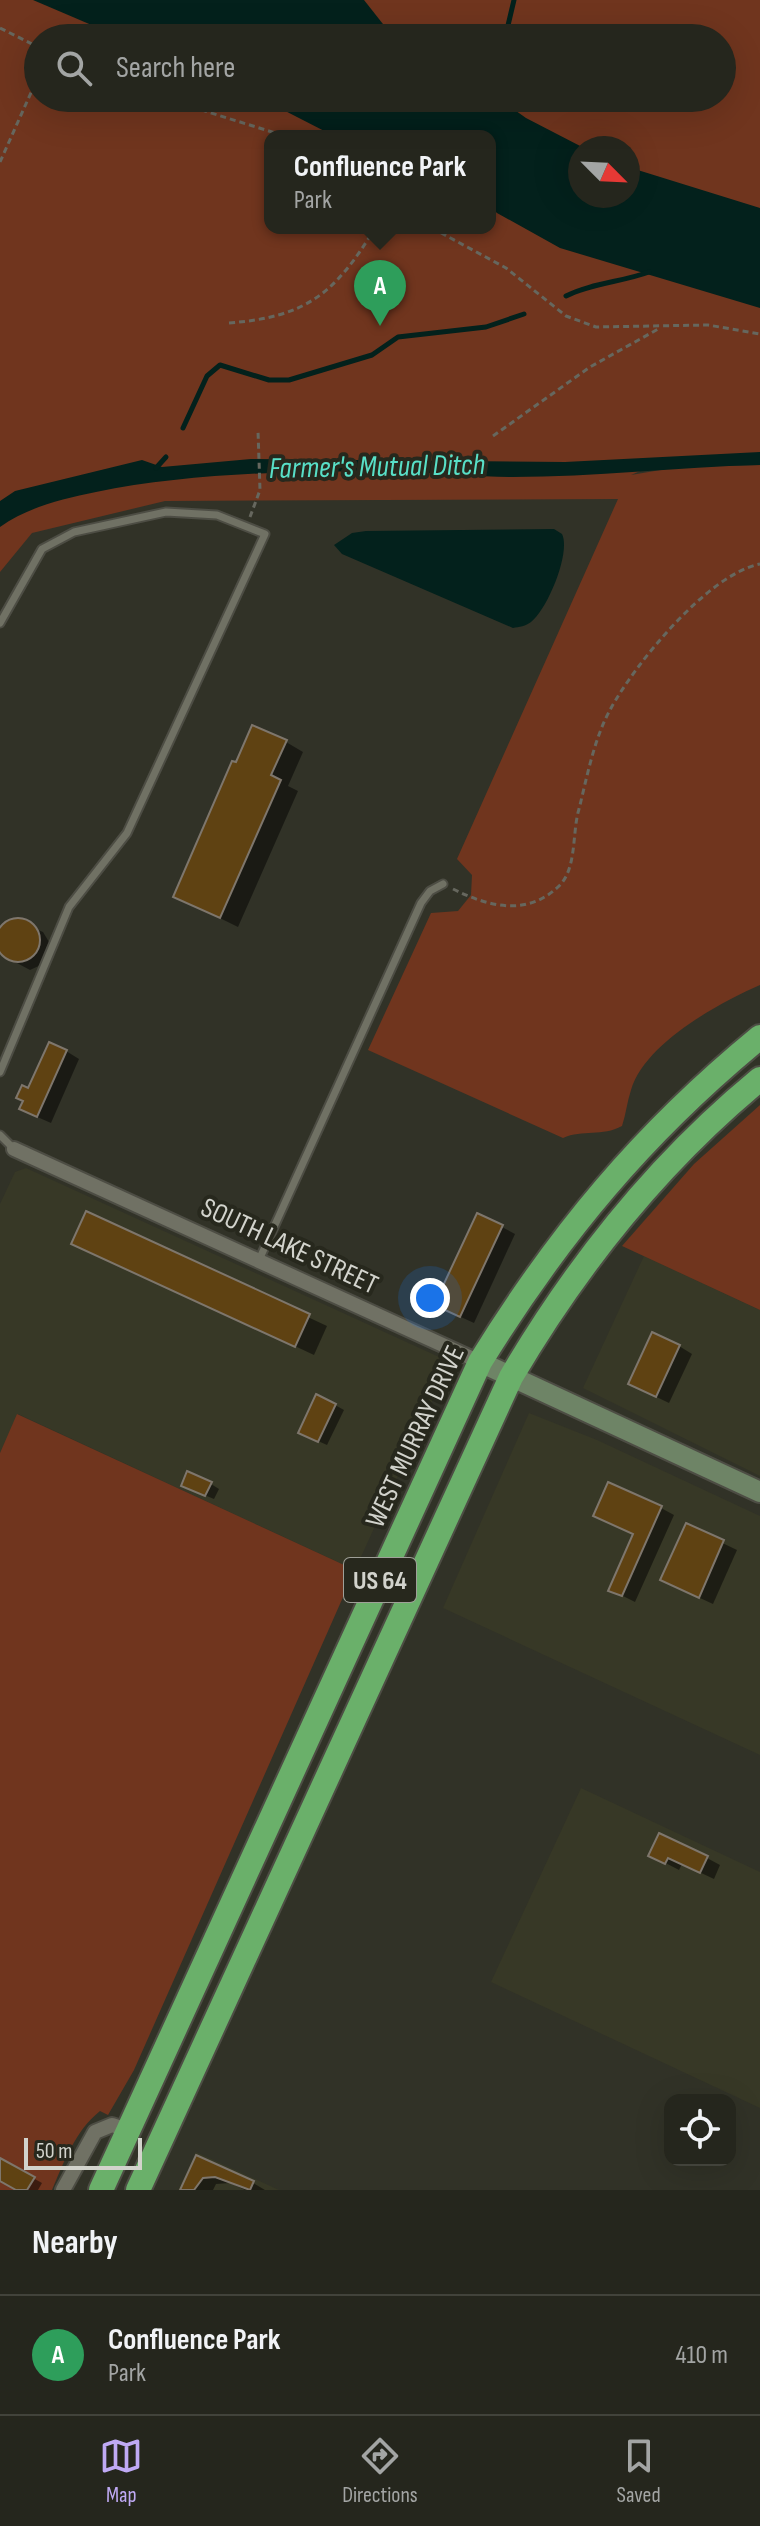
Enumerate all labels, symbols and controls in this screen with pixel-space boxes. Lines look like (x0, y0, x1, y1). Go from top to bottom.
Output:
search box (24, 24, 736, 112)
icon: search (52, 46, 96, 90)
text: Search here (116, 50, 235, 86)
popup (264, 130, 496, 234)
north arrow (568, 136, 640, 208)
text: Confluence Park (294, 149, 466, 185)
text: Park (294, 185, 332, 216)
pin: A (354, 260, 406, 326)
water label: Farmer's Mutual Ditch (268, 447, 486, 487)
street label: SOUTH LAKE STREET (196, 1191, 383, 1302)
your location (410, 1278, 450, 1318)
street label: WEST MURRAY DRIVE (359, 1340, 472, 1533)
road number: US 64 (344, 1558, 416, 1602)
map controls (664, 2094, 736, 2166)
button: locate (664, 2094, 736, 2166)
scale bar (24, 2134, 142, 2170)
text: 50 m (36, 2138, 72, 2165)
text: Nearby (32, 2222, 118, 2263)
text: Confluence Park (108, 2322, 280, 2358)
text: A (52, 2340, 64, 2371)
text: 410 m (676, 2340, 728, 2371)
text: Park (108, 2358, 146, 2389)
tab: Map (99, 2434, 143, 2509)
tab: Directions (342, 2434, 418, 2509)
tab: Saved (617, 2434, 661, 2509)

